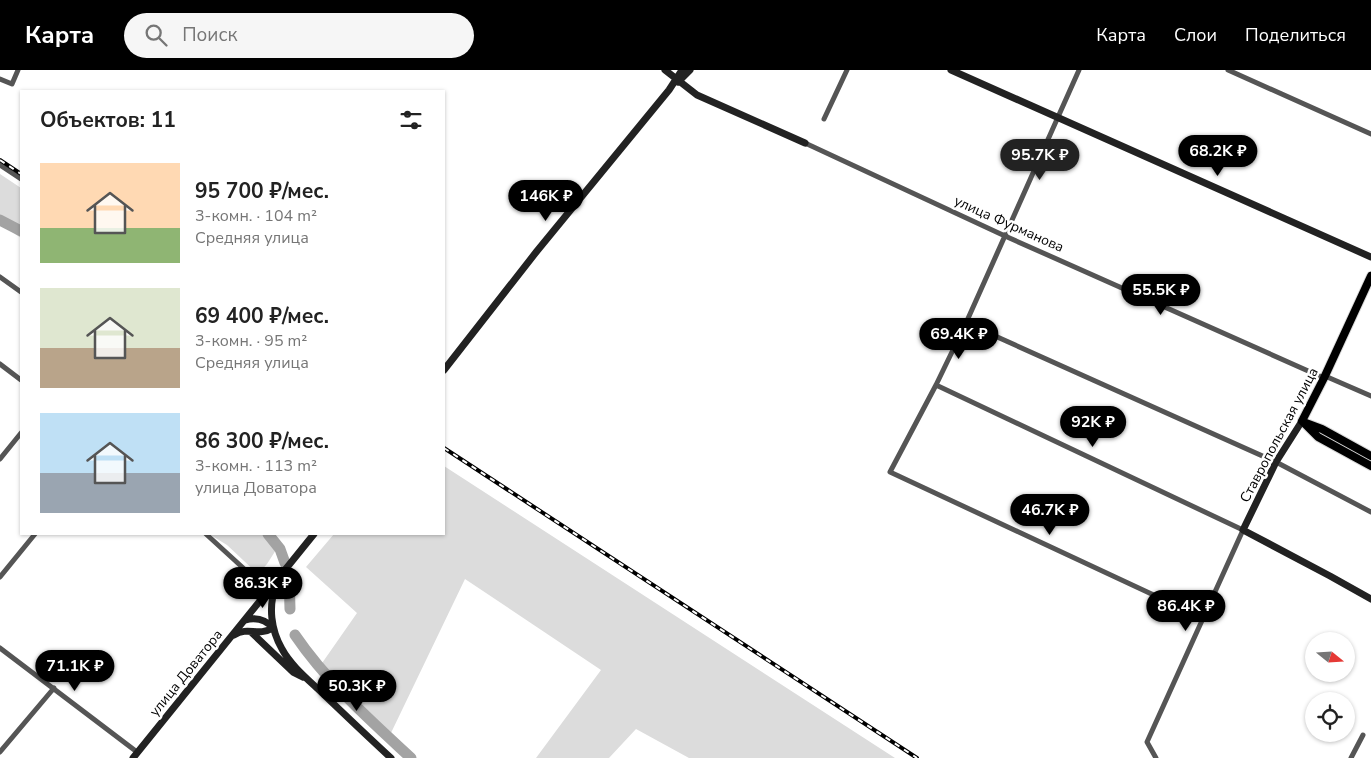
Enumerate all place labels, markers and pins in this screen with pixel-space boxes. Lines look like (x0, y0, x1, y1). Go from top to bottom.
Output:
pin: 68.2K ₽ (1172, 134, 1264, 177)
pin: 95.7K ₽ (994, 138, 1086, 181)
pin: 146K ₽ (505, 180, 587, 222)
pin: 55.5K ₽ (1115, 274, 1207, 316)
pin: 69.4K ₽ (913, 318, 1005, 360)
pin: 92K ₽ (1058, 406, 1128, 448)
pin: 46.7K ₽ (1004, 494, 1096, 536)
pin: 86.3K ₽ (217, 566, 309, 609)
pin: 86.4K ₽ (1140, 590, 1232, 632)
pin: 71.1K ₽ (29, 650, 121, 692)
pin: 50.3K ₽ (311, 670, 403, 712)

